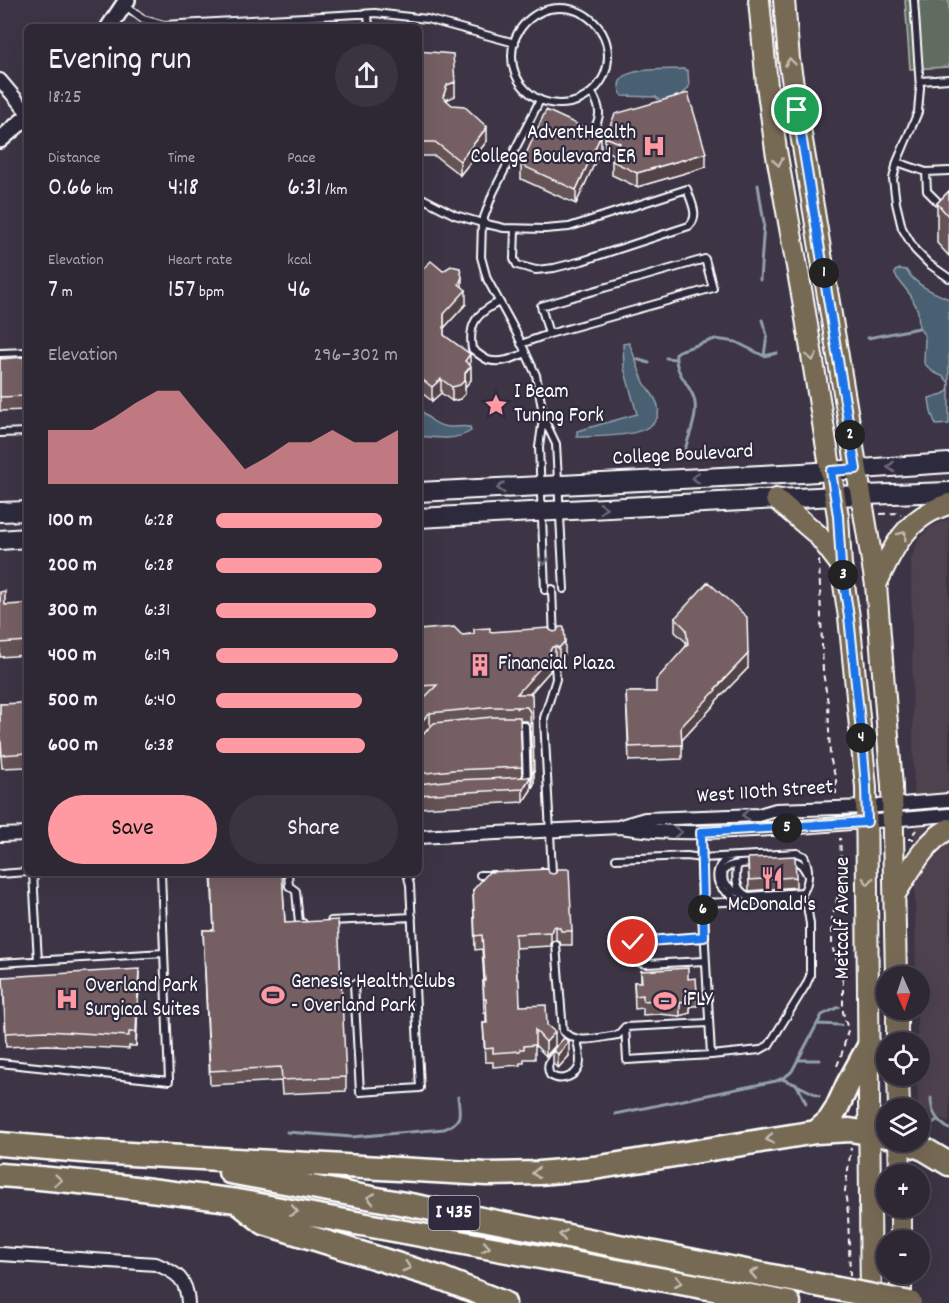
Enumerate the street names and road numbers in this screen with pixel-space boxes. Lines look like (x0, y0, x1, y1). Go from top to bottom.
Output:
street label: College Boulevard (612, 437, 754, 475)
street label: West 110th Street (696, 773, 834, 813)
street label: Metcalf Avenue (829, 857, 859, 979)
road number: I 435 (428, 1196, 480, 1230)

